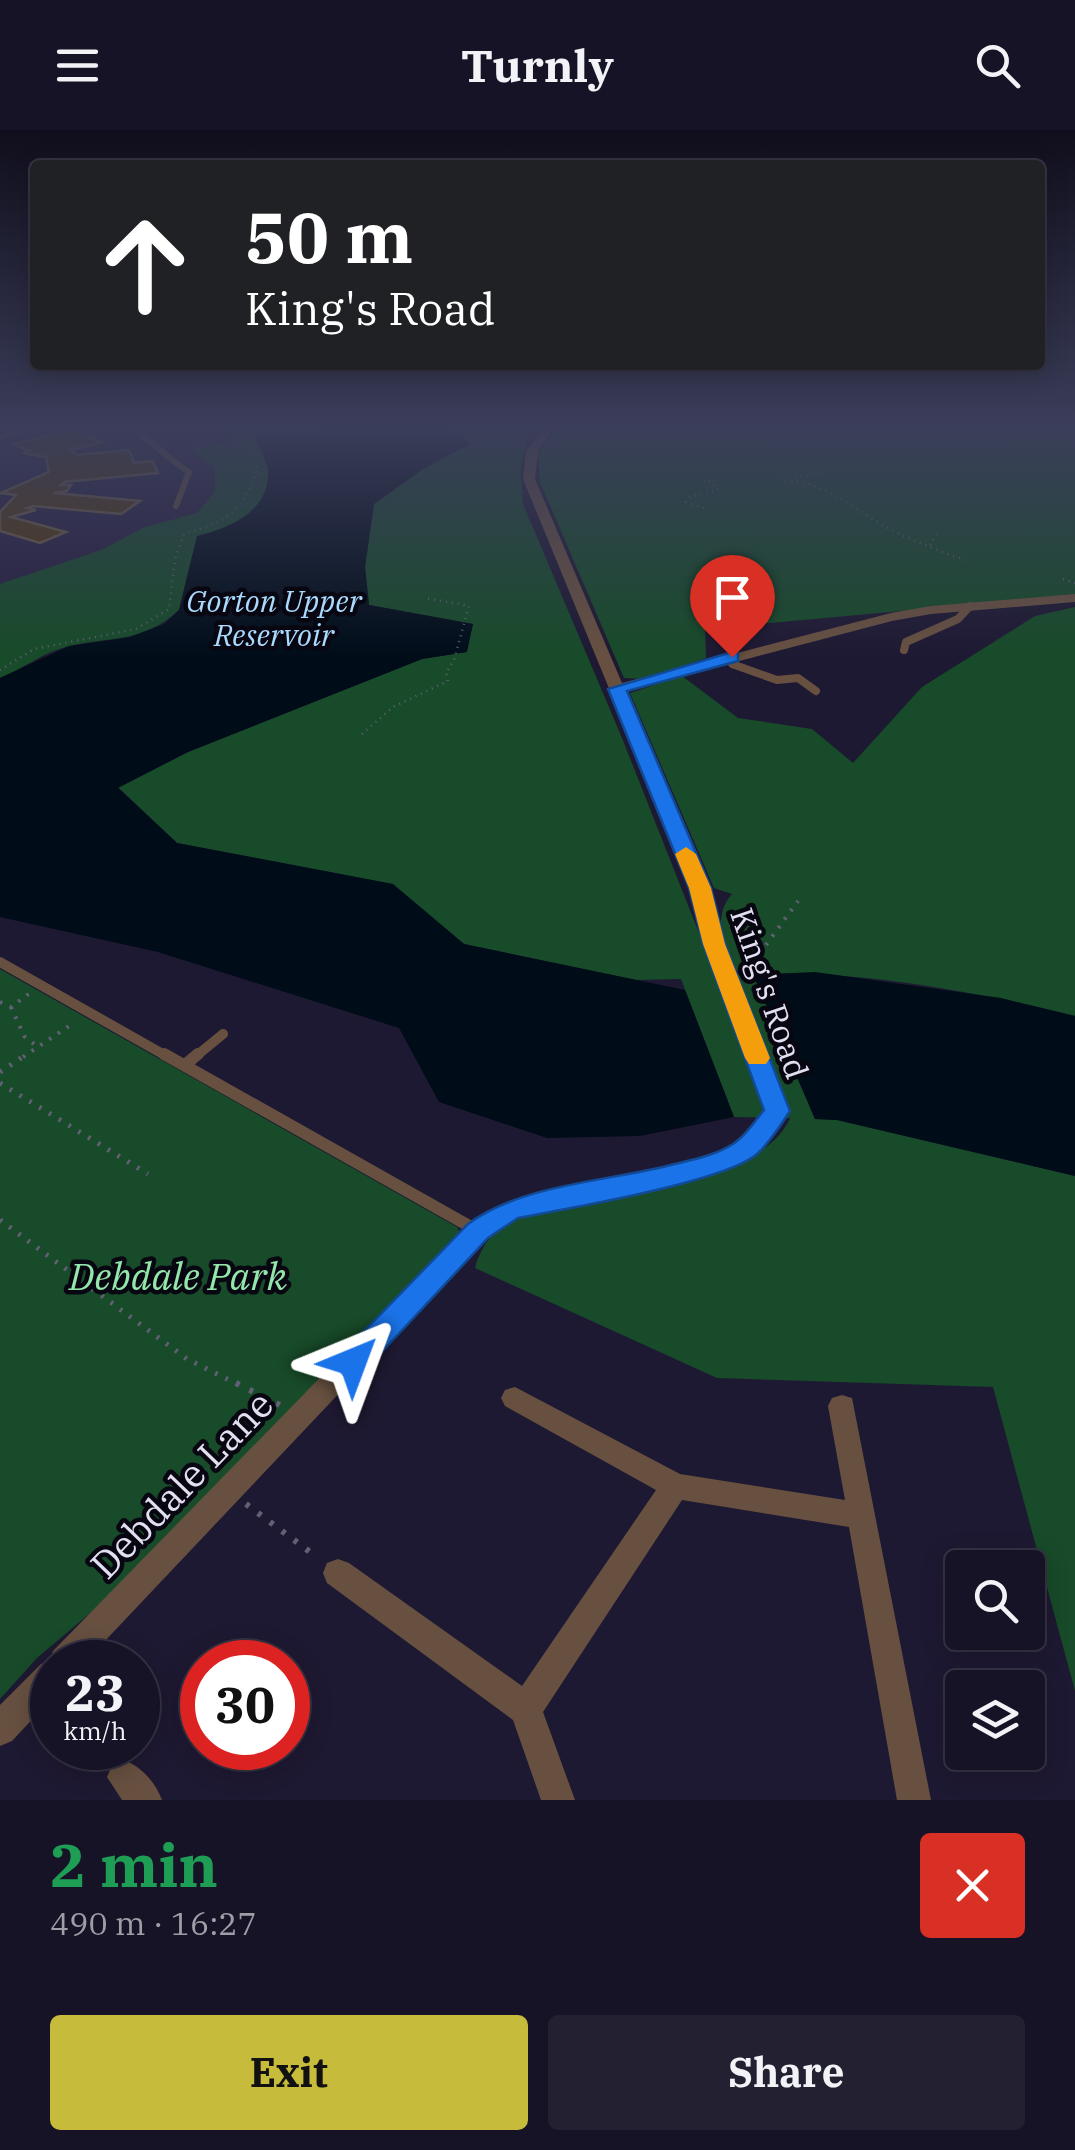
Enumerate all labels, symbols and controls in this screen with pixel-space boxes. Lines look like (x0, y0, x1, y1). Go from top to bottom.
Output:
text: Turnly (461, 36, 614, 94)
icon: menu (50, 38, 105, 93)
icon: search (970, 38, 1025, 93)
text: 50 m (245, 191, 413, 282)
icon: ahead (80, 200, 210, 330)
text: King's Road (245, 279, 495, 337)
pin (690, 555, 775, 658)
icon: arrive (705, 570, 760, 625)
water label: Gorton Upper Reservoir (186, 581, 363, 654)
street label: King's Road (721, 902, 819, 1084)
park label: Debdale Park (68, 1251, 288, 1300)
position arrow (301, 1310, 405, 1414)
street label: Debdale Lane (79, 1380, 283, 1588)
map controls (945, 1550, 1045, 1770)
button: search (945, 1550, 1045, 1650)
speed limit sign: 30 (180, 1640, 310, 1770)
text: 23 (65, 1660, 125, 1725)
button: layers (945, 1670, 1045, 1770)
text: km/h (63, 1714, 127, 1747)
text: 2 min (50, 1825, 218, 1904)
button: close (920, 1833, 1025, 1938)
text: 490 m · 16:27 (50, 1902, 257, 1944)
button: Exit (50, 2015, 528, 2130)
button: Share (548, 2015, 1025, 2130)

